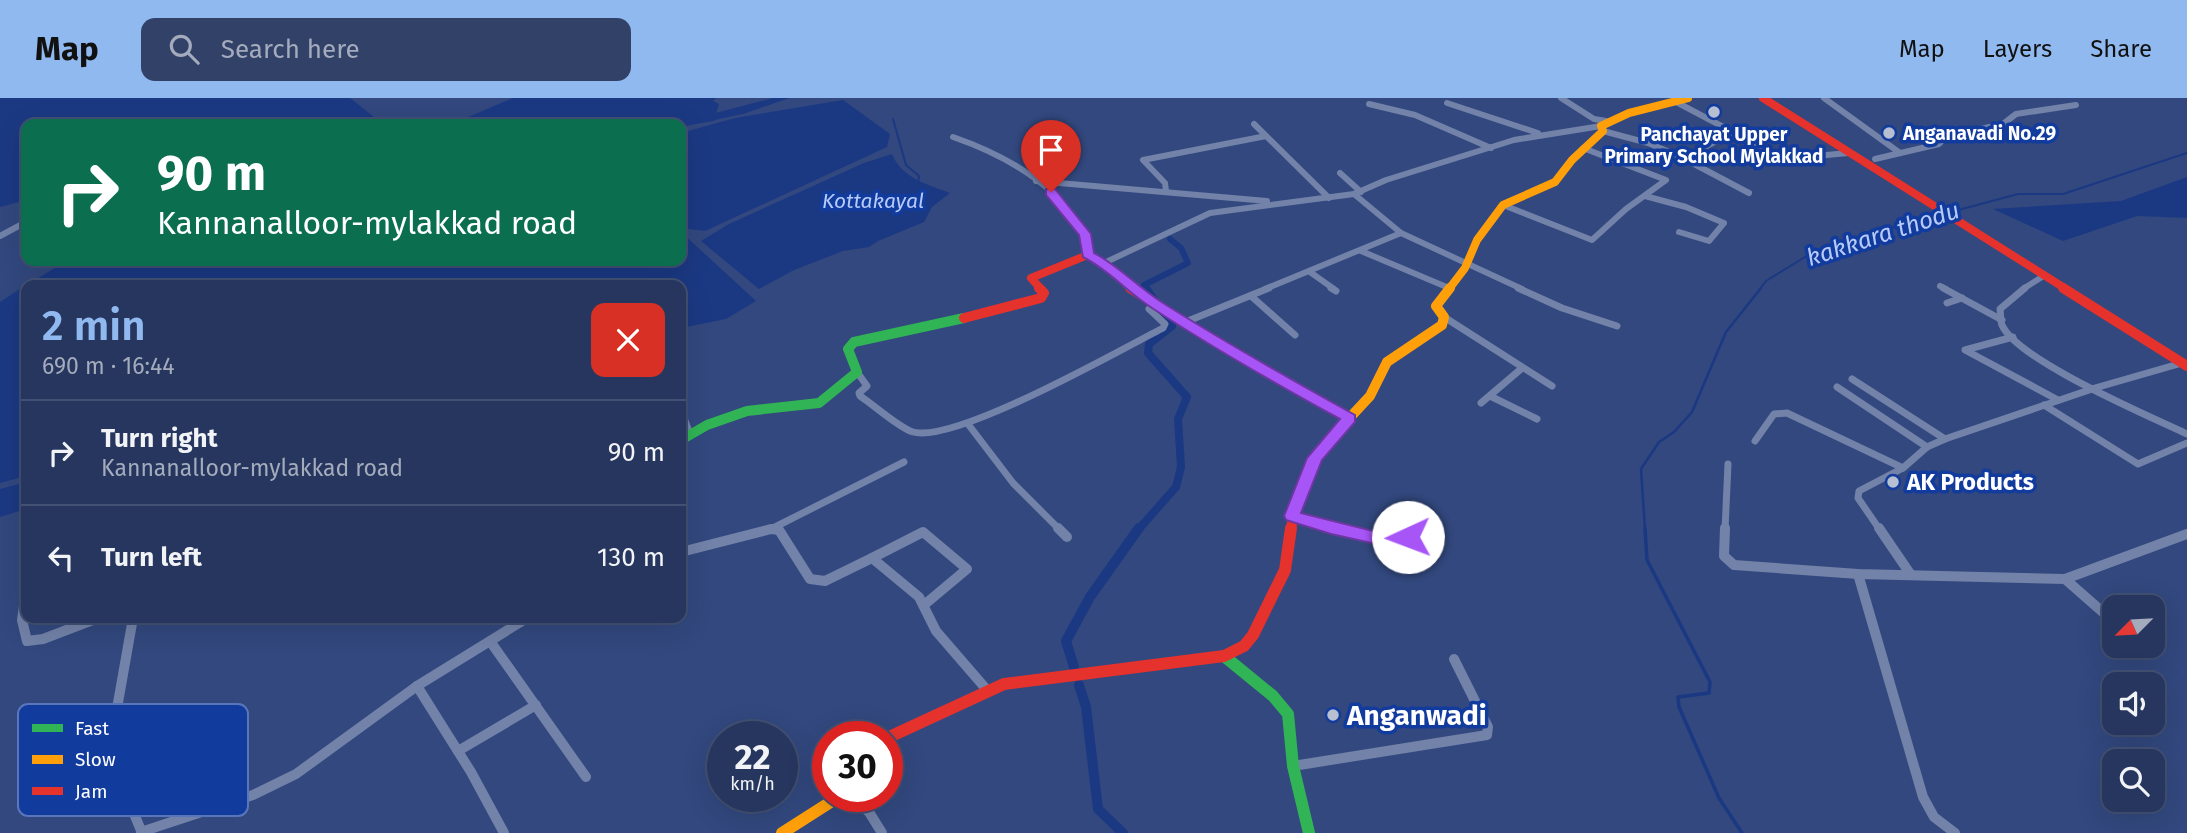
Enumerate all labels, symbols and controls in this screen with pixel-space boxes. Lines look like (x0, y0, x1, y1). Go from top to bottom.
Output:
search box (141, 18, 631, 81)
text: Map (35, 29, 99, 69)
icon: search (165, 30, 203, 68)
text: Search here (221, 34, 360, 65)
text: Map (1899, 35, 1945, 63)
text: Layers (1983, 35, 2052, 63)
text: Share (2090, 35, 2152, 63)
marker: Panchayat Upper Primary School Mylakkad (1706, 104, 1722, 120)
pin (1021, 120, 1081, 192)
place label: Anganavadi No.29 (1902, 122, 2056, 145)
place label: Panchayat Upper Primary School Mylakkad (1605, 123, 1823, 168)
marker: Anganavadi No.29 (1881, 125, 1897, 141)
icon: arrive (1032, 131, 1070, 169)
text: 90 m (157, 144, 266, 203)
icon: right (42, 147, 133, 238)
water label: Kottakayal (822, 188, 924, 214)
water label: kakkara thodu (1803, 196, 1963, 272)
text: Kannanalloor-mylakkad road (157, 204, 577, 242)
text: 2 min (42, 301, 146, 351)
button: close (591, 303, 665, 377)
text: 690 m · 16:44 (42, 352, 174, 380)
text: Turn right (101, 423, 218, 454)
icon: right (42, 434, 80, 472)
text: 90 m (608, 437, 665, 468)
text: Kannanalloor-mylakkad road (101, 454, 403, 482)
place label: AK Products (1906, 468, 2034, 496)
marker: AK Products (1885, 474, 1901, 490)
position arrow (1371, 500, 1445, 574)
icon: left (42, 539, 80, 577)
text: Turn left (101, 542, 202, 573)
text: 130 m (597, 542, 665, 573)
north arrow (2102, 595, 2165, 658)
map controls (2102, 595, 2165, 812)
button: sound (2102, 672, 2165, 735)
place label: Anganwadi (1346, 699, 1487, 732)
legend (18, 704, 248, 816)
marker: Anganwadi (1325, 707, 1341, 723)
text: Fast (75, 717, 109, 740)
speed limit sign: 30 (812, 721, 903, 812)
text: 22 (734, 736, 771, 778)
text: Slow (75, 748, 116, 771)
button: search (2102, 749, 2165, 812)
text: km/h (730, 773, 775, 795)
text: Jam (75, 780, 107, 803)

